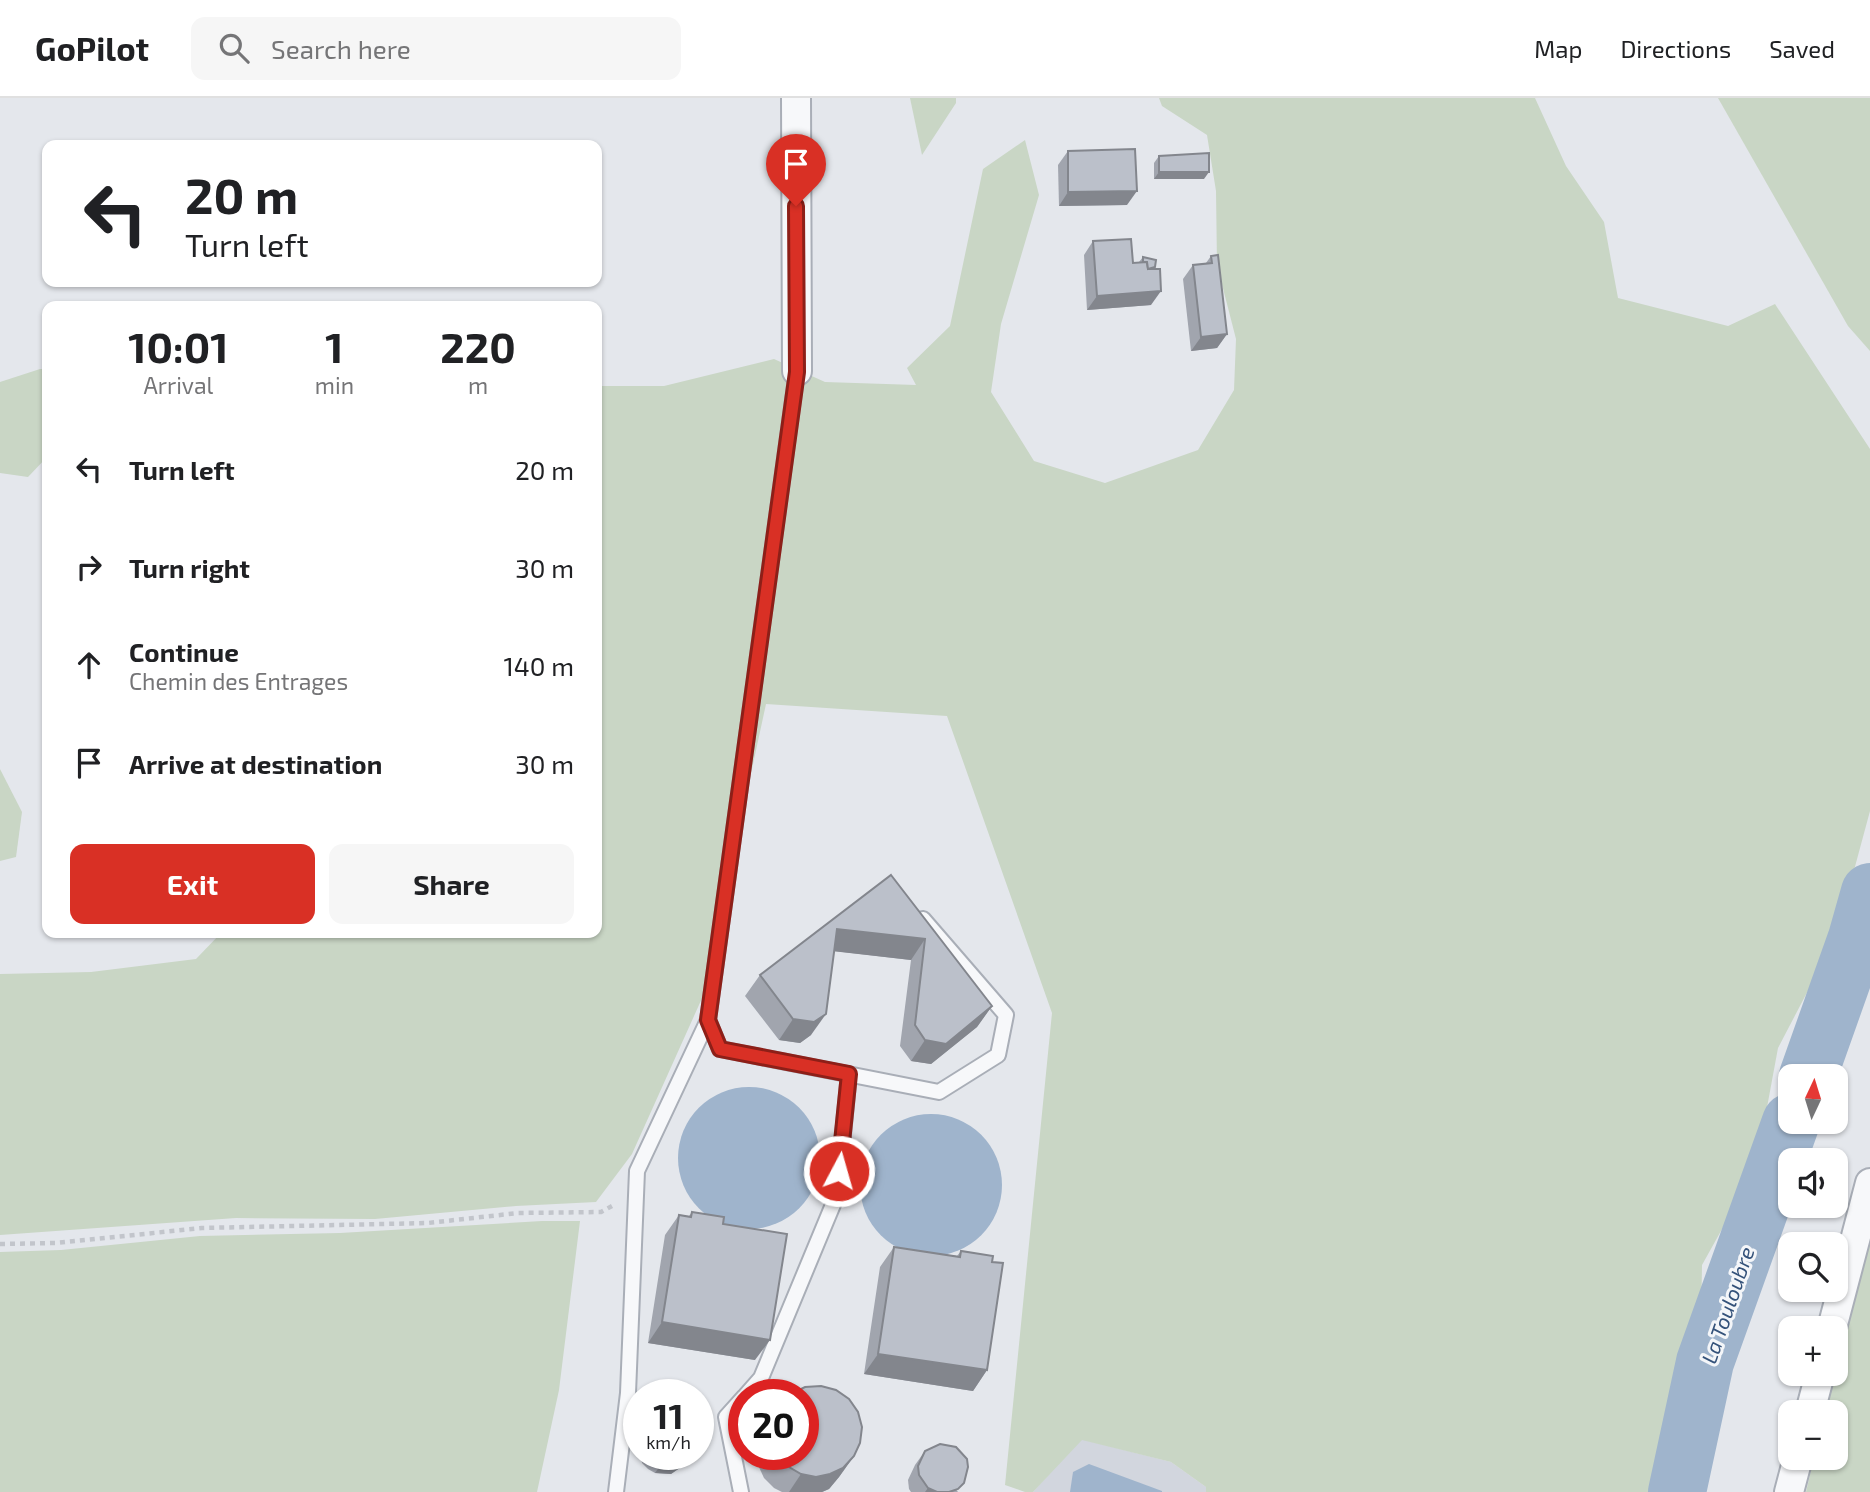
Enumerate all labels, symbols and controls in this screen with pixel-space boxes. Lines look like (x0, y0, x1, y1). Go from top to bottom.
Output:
search box (191, 17, 681, 80)
text: GoPilot (35, 28, 149, 68)
icon: search (215, 29, 253, 67)
text: Search here (271, 33, 411, 64)
text: Map (1534, 34, 1582, 63)
text: Directions (1620, 34, 1731, 63)
text: Saved (1769, 34, 1835, 63)
pin (766, 134, 826, 206)
icon: arrive (777, 145, 815, 183)
text: 20 m (185, 165, 298, 224)
icon: left (70, 168, 161, 259)
text: Turn left (185, 225, 309, 263)
text: 10:01 (128, 321, 228, 371)
text: 1 (325, 321, 343, 371)
text: 220 (440, 321, 516, 371)
text: Arrival (143, 371, 213, 399)
text: min (315, 371, 354, 399)
text: m (468, 371, 488, 399)
icon: left (70, 450, 108, 488)
text: Turn left (129, 454, 235, 485)
text: 20 m (515, 454, 574, 485)
icon: right (70, 548, 108, 586)
text: Turn right (129, 552, 250, 583)
text: 30 m (515, 552, 574, 583)
text: Continue (129, 636, 239, 667)
icon: ahead (70, 646, 108, 684)
text: 140 m (503, 650, 574, 681)
text: Chemin des Entrages (129, 667, 348, 695)
icon: arrive (70, 744, 108, 782)
text: Arrive at destination (129, 748, 382, 779)
text: 30 m (515, 748, 574, 779)
button: Exit (70, 844, 315, 924)
button: Share (329, 844, 574, 924)
north arrow (1778, 1064, 1848, 1134)
map controls (1778, 1064, 1848, 1470)
position arrow (802, 1134, 876, 1208)
button: sound (1778, 1148, 1848, 1218)
button: search (1778, 1232, 1848, 1302)
water label: La Touloubre (1695, 1243, 1759, 1367)
button: + (1778, 1316, 1848, 1386)
speed limit sign: 20 (728, 1379, 819, 1470)
text: 11 (653, 1394, 684, 1436)
button: − (1778, 1400, 1848, 1470)
text: km/h (646, 1431, 691, 1453)

